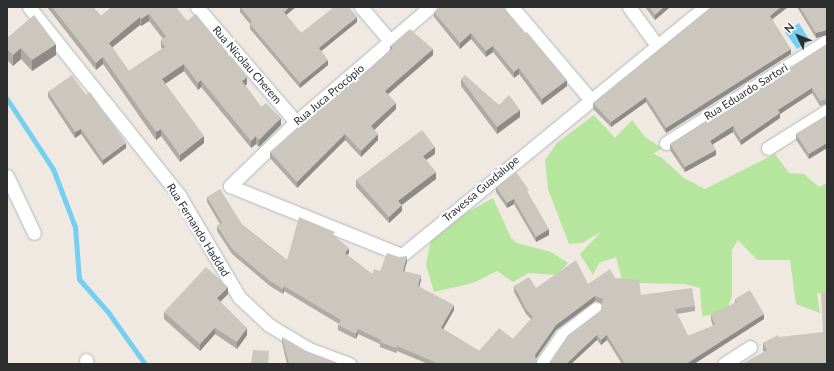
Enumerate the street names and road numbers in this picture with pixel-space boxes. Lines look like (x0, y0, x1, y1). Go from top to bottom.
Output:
street label: Rua Nicolau Cherem (210, 24, 284, 106)
street label: Rua Eduardo Sartori (702, 61, 790, 123)
street label: Rua Juca Procópio (291, 62, 367, 128)
street label: Travessa Guadalupe (440, 153, 522, 225)
street label: Rua Fernando Haddad (164, 181, 232, 279)

